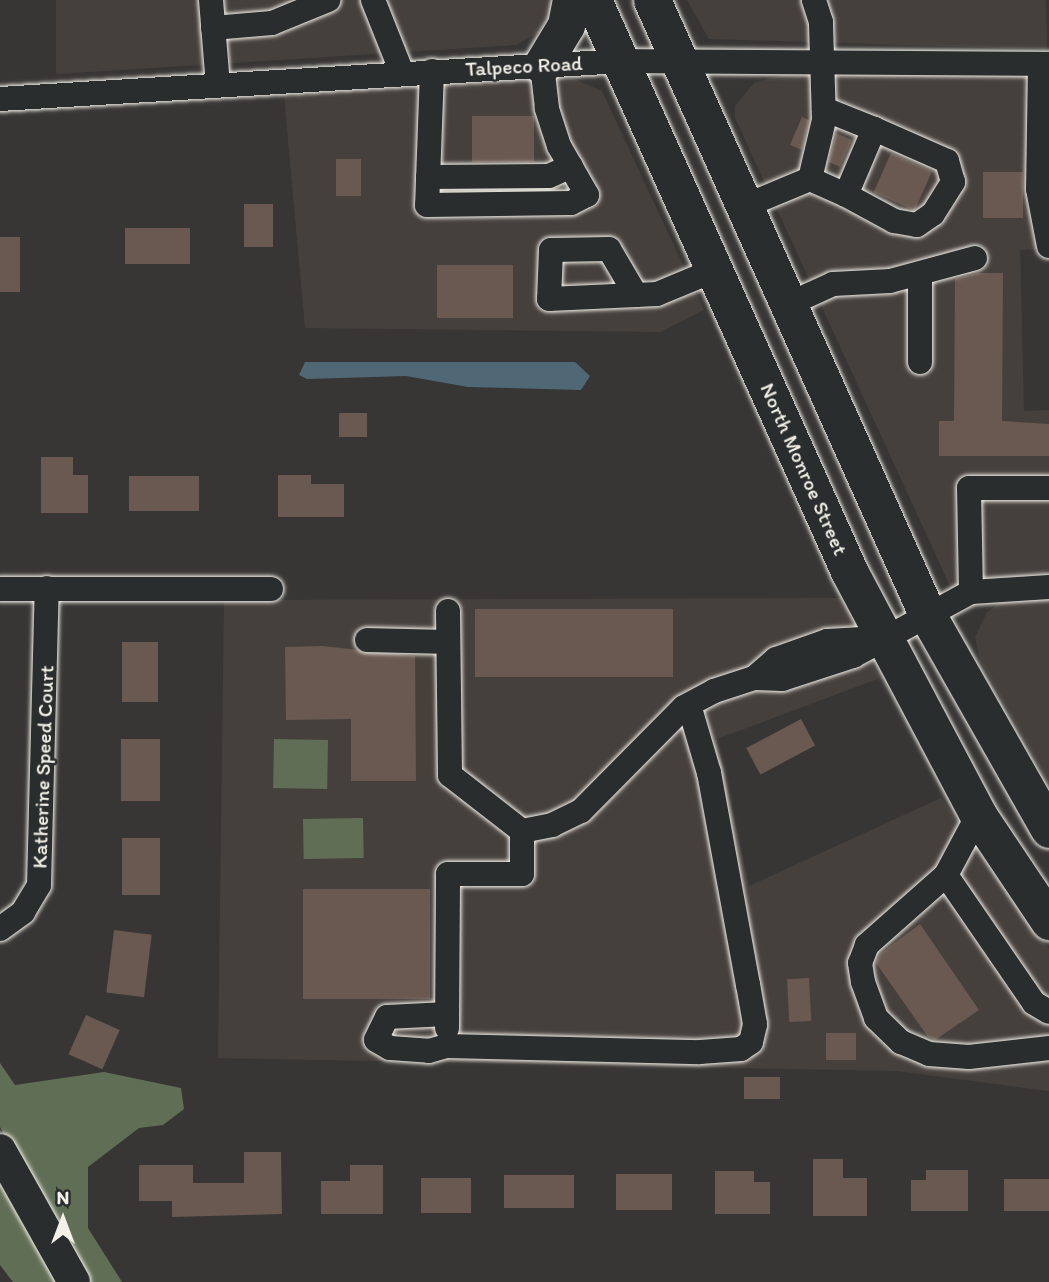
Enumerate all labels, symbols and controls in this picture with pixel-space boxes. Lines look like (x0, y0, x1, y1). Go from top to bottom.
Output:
street label: Talpeco Road (465, 50, 583, 82)
street label: North Monroe Street (755, 379, 853, 559)
street label: Katherine Speed Court (27, 665, 59, 869)
north arrow (28, 1184, 98, 1254)
text: N (57, 1186, 69, 1209)

